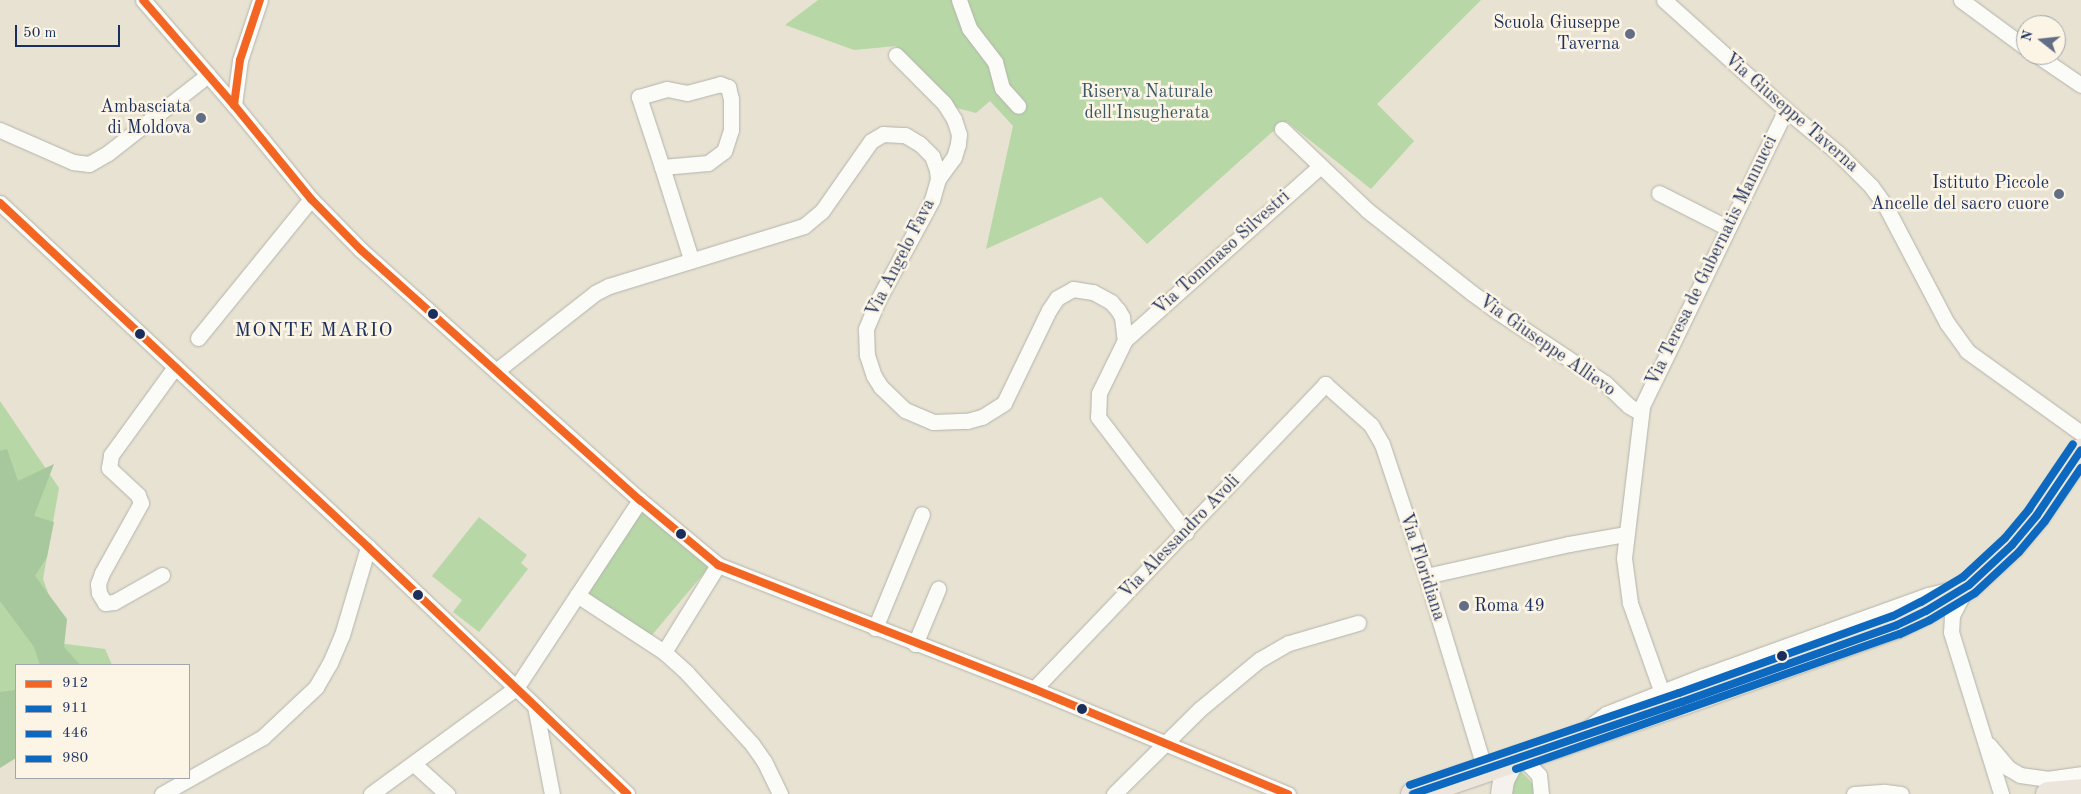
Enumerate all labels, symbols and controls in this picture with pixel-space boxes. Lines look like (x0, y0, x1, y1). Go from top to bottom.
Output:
place label: Scuola Giuseppe Taverna (1493, 13, 1620, 56)
scale bar (18, 15, 122, 47)
north arrow (2016, 15, 2066, 65)
text: 50 m (23, 26, 57, 41)
marker: Scuola Giuseppe Taverna (1624, 28, 1636, 40)
text: N (2019, 29, 2036, 43)
street label: Via Giuseppe Taverna (1720, 49, 1862, 177)
park label: Riserva Naturale dell'Insugherata (1081, 82, 1213, 125)
place label: Ambasciata di Moldova (100, 97, 191, 140)
marker: Ambasciata di Moldova (195, 112, 207, 124)
street label: Via Teresa de Gubernatis Mannucci (1642, 132, 1782, 390)
place label: Istituto Piccole Ancelle del sacro cuore (1871, 173, 2049, 215)
street label: Via Tommaso Silvestri (1149, 186, 1295, 320)
marker: Istituto Piccole Ancelle del sacro cuore (2053, 188, 2065, 200)
street label: Via Angelo Fava (862, 195, 940, 321)
street label: Via Giuseppe Allievo (1475, 291, 1619, 401)
unlabelled marker (428, 309, 438, 319)
district label: MONTE MARIO (233, 319, 395, 343)
unlabelled marker (135, 329, 145, 339)
street label: Via Alessandro Avoli (1115, 471, 1245, 603)
street label: Via Floridiana (1394, 510, 1450, 624)
unlabelled marker (676, 529, 686, 539)
unlabelled marker (413, 590, 423, 600)
place label: Roma 49 (1474, 595, 1545, 617)
marker: Roma 49 (1458, 600, 1470, 612)
unlabelled marker (1777, 651, 1787, 661)
legend (15, 664, 190, 779)
text: 912 (62, 676, 88, 691)
text: 911 (62, 701, 88, 716)
unlabelled marker (1077, 704, 1087, 714)
text: 446 (62, 726, 88, 741)
text: 980 (62, 751, 88, 766)

